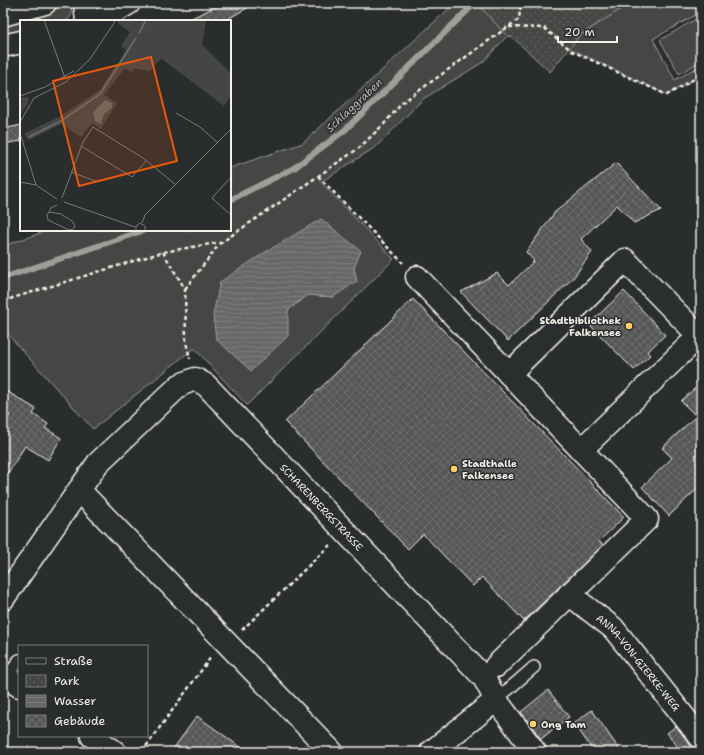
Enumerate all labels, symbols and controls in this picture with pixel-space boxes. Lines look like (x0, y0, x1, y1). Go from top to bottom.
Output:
scale bar (558, 18, 617, 44)
inset map (20, 20, 231, 231)
text: 20 m (564, 24, 595, 40)
water label: Schlaggraben (323, 75, 386, 136)
place label: Stadtbibliothek Falkensee (540, 314, 621, 339)
marker: Stadtbibliothek Falkensee (624, 321, 634, 331)
place label: Stadthalle Falkensee (462, 457, 517, 482)
street label: SCHARENBERGSTRASSE (277, 461, 366, 554)
marker: Stadthalle Falkensee (449, 464, 459, 474)
street label: ANNA-VON-GIERKE-WEG (593, 611, 683, 714)
legend (18, 645, 148, 737)
text: Straße (54, 653, 93, 669)
text: Park (54, 673, 80, 689)
text: Wasser (54, 693, 96, 709)
text: Gebäude (54, 713, 105, 729)
place label: Ong Tam (541, 718, 586, 731)
marker: Ong Tam (528, 719, 538, 729)

